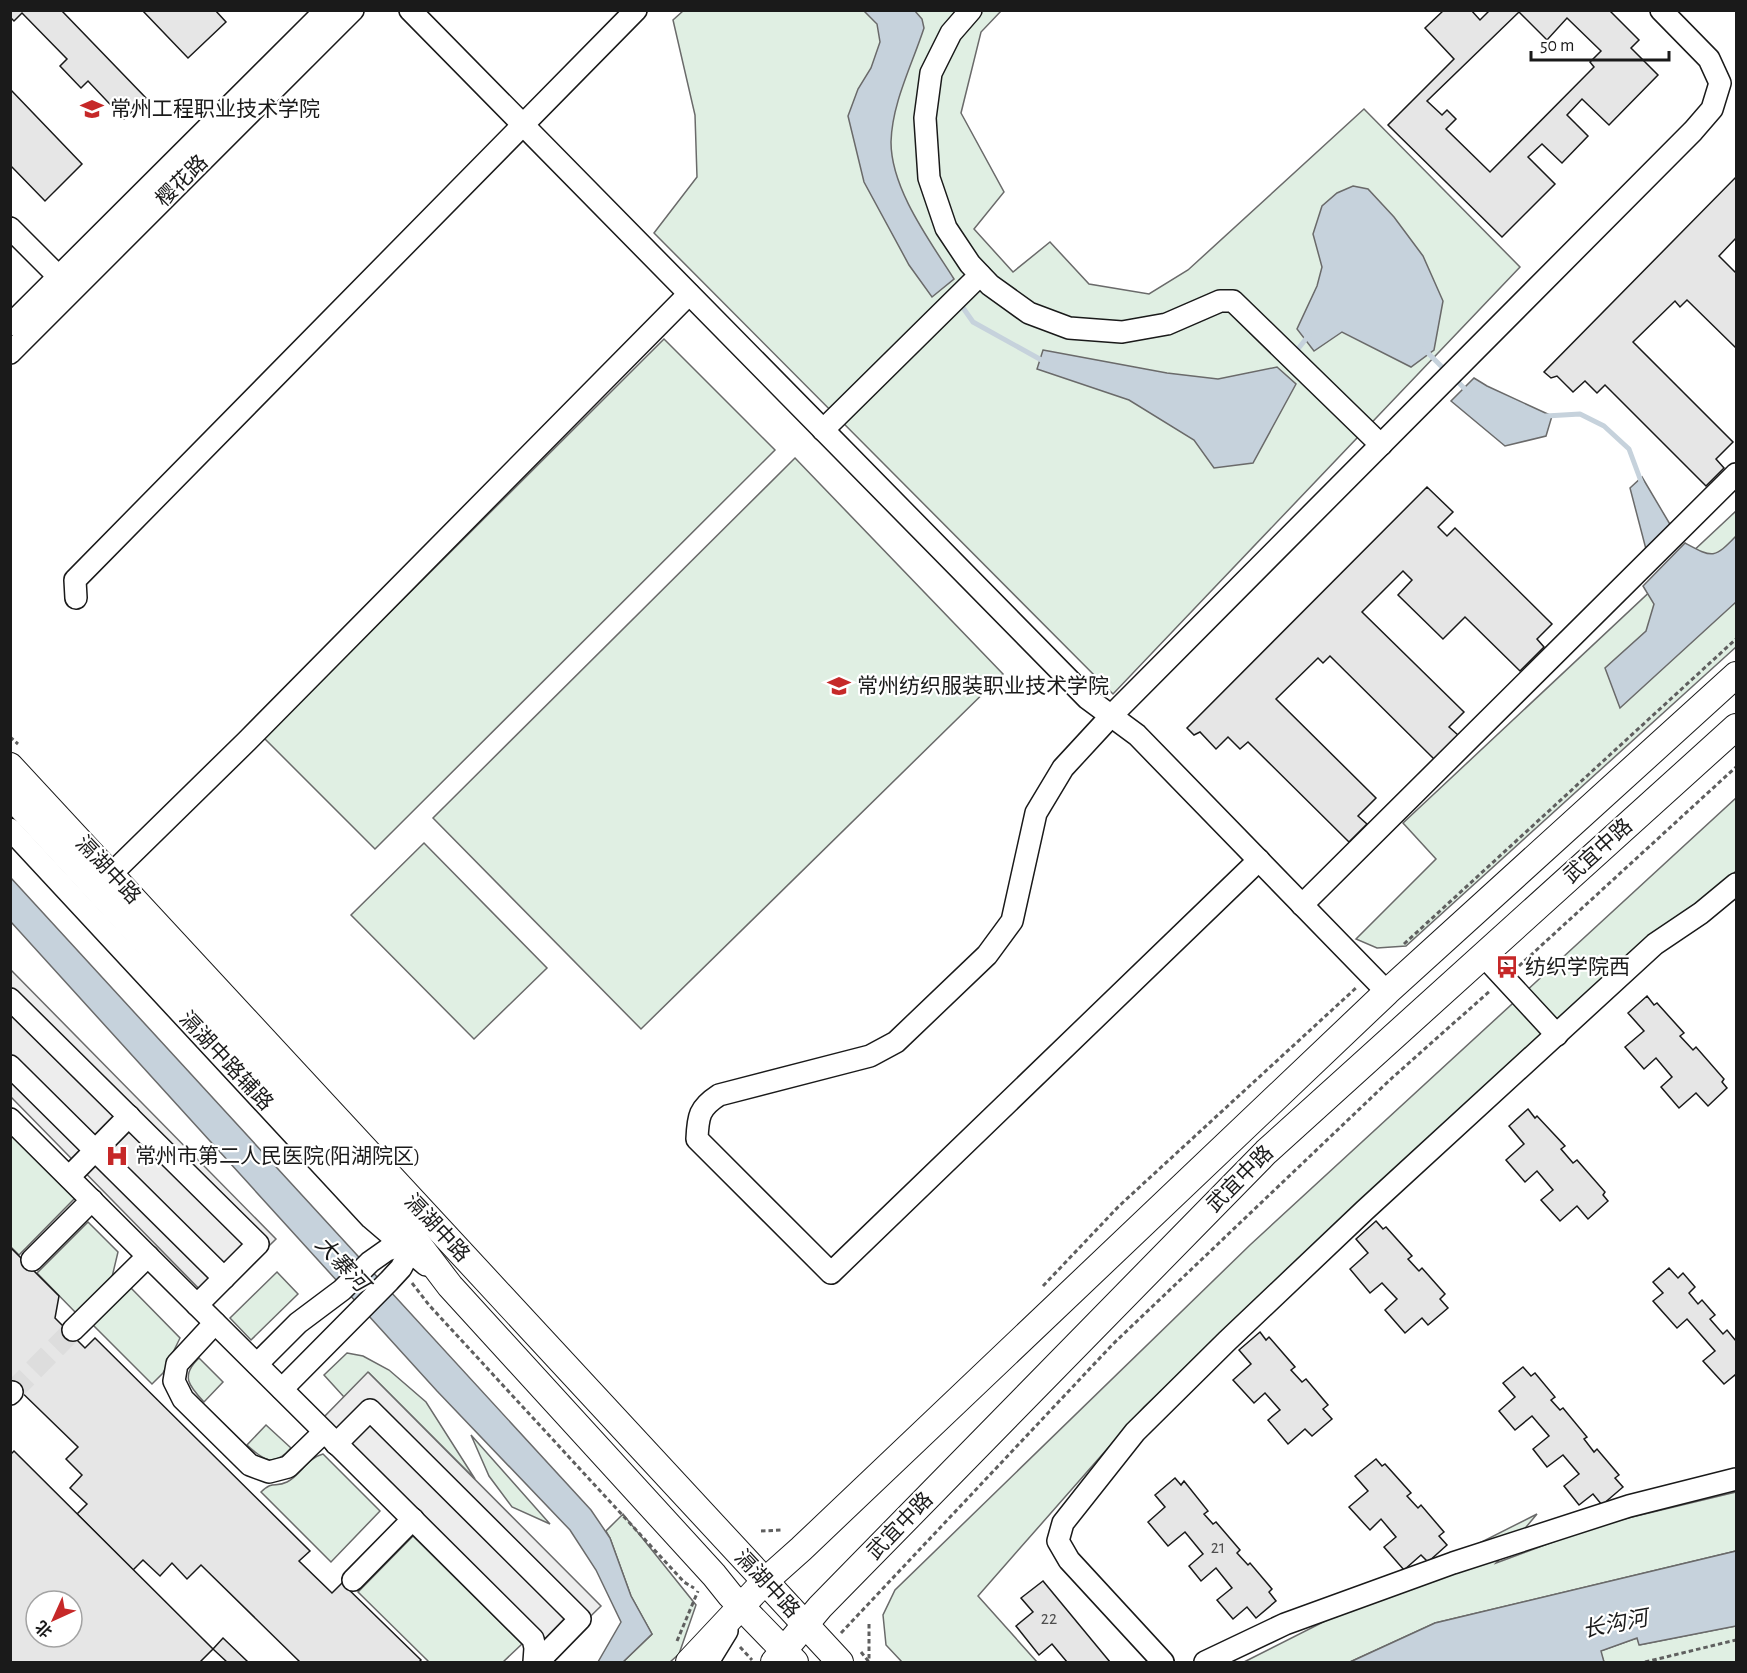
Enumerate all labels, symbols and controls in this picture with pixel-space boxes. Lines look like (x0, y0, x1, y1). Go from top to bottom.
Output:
scale bar (1531, 24, 1669, 62)
text: 50 m (1540, 37, 1574, 55)
school or university icon: 常州工程职业技术学院 (79, 96, 105, 122)
place label: 常州工程职业技术学院 (110, 98, 320, 120)
street label: 樱花路 (152, 151, 212, 211)
school or university icon: 常州纺织服装职业技术学院 (826, 673, 852, 699)
place label: 常州纺织服装职业技术学院 (857, 675, 1109, 697)
street label: 武宜中路 (1559, 814, 1636, 887)
street label: 滆湖中路 (72, 831, 145, 908)
bus stop icon: 纺织学院西 (1494, 954, 1520, 980)
place label: 纺织学院西 (1525, 956, 1630, 978)
street label: 滆湖中路辅路 (175, 1007, 277, 1114)
street label: 武宜中路 (1202, 1141, 1277, 1216)
hospital icon: 常州市第二人民医院(阳湖院区) (104, 1143, 130, 1169)
place label: 常州市第二人民医院(阳湖院区) (135, 1145, 420, 1167)
street label: 滆湖中路 (401, 1189, 474, 1266)
water label: 大寨河 (311, 1232, 376, 1299)
street label: 武宜中路 (863, 1488, 937, 1564)
house number: 21 (1211, 1539, 1225, 1557)
street label: 滆湖中路 (731, 1545, 804, 1622)
north arrow (24, 1589, 84, 1649)
water label: 长沟河 (1580, 1605, 1653, 1641)
house number: 22 (1041, 1610, 1057, 1628)
text: 北 (32, 1618, 55, 1641)

